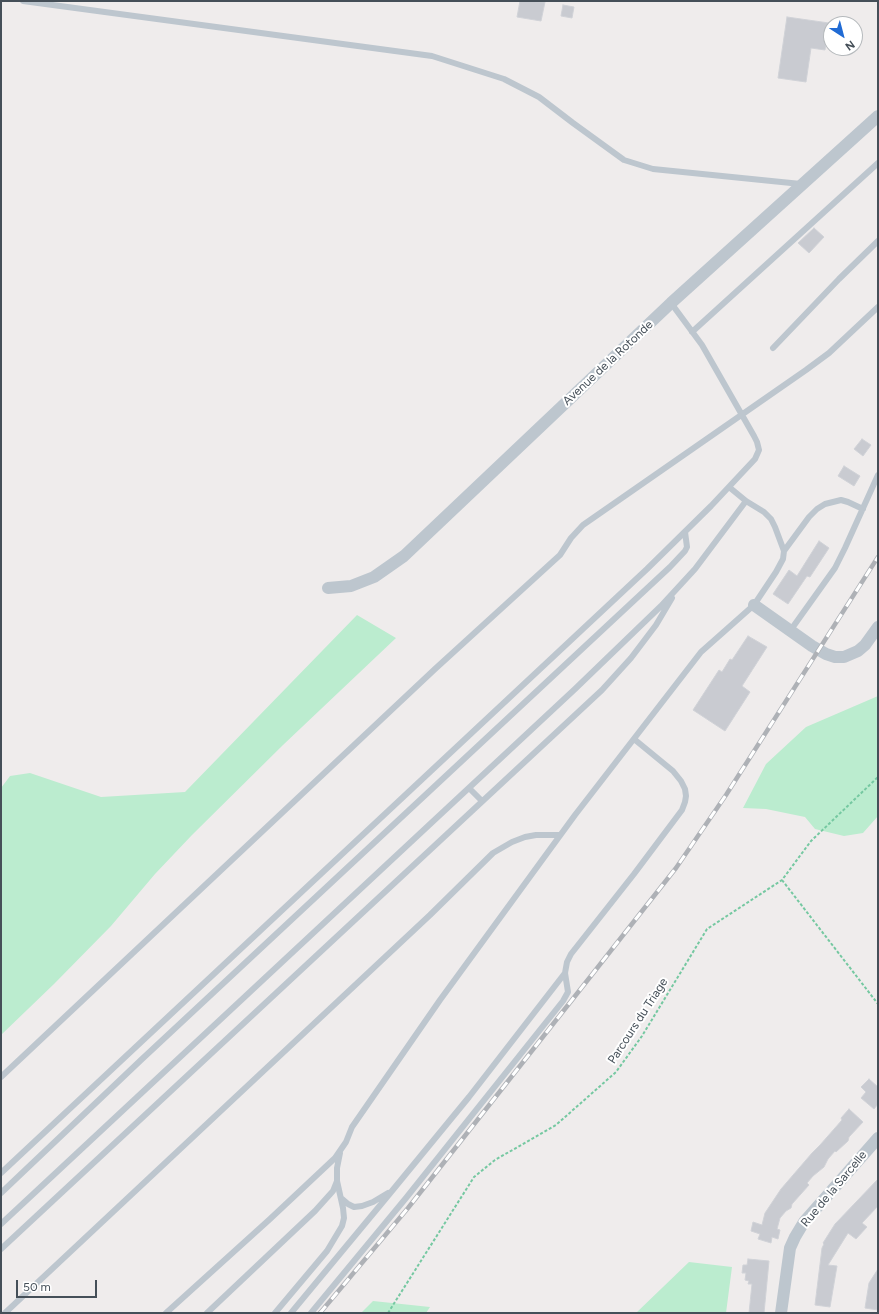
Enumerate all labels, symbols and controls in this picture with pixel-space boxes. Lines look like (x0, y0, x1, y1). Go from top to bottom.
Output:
north arrow (823, 16, 863, 56)
text: N (843, 38, 857, 53)
street label: Avenue de la Rotonde (560, 317, 656, 409)
street label: Parcours du Triage (605, 976, 671, 1066)
street label: Rue de la Sarcelle (798, 1148, 870, 1230)
scale bar (18, 1272, 99, 1298)
text: 50 m (23, 1280, 51, 1294)

